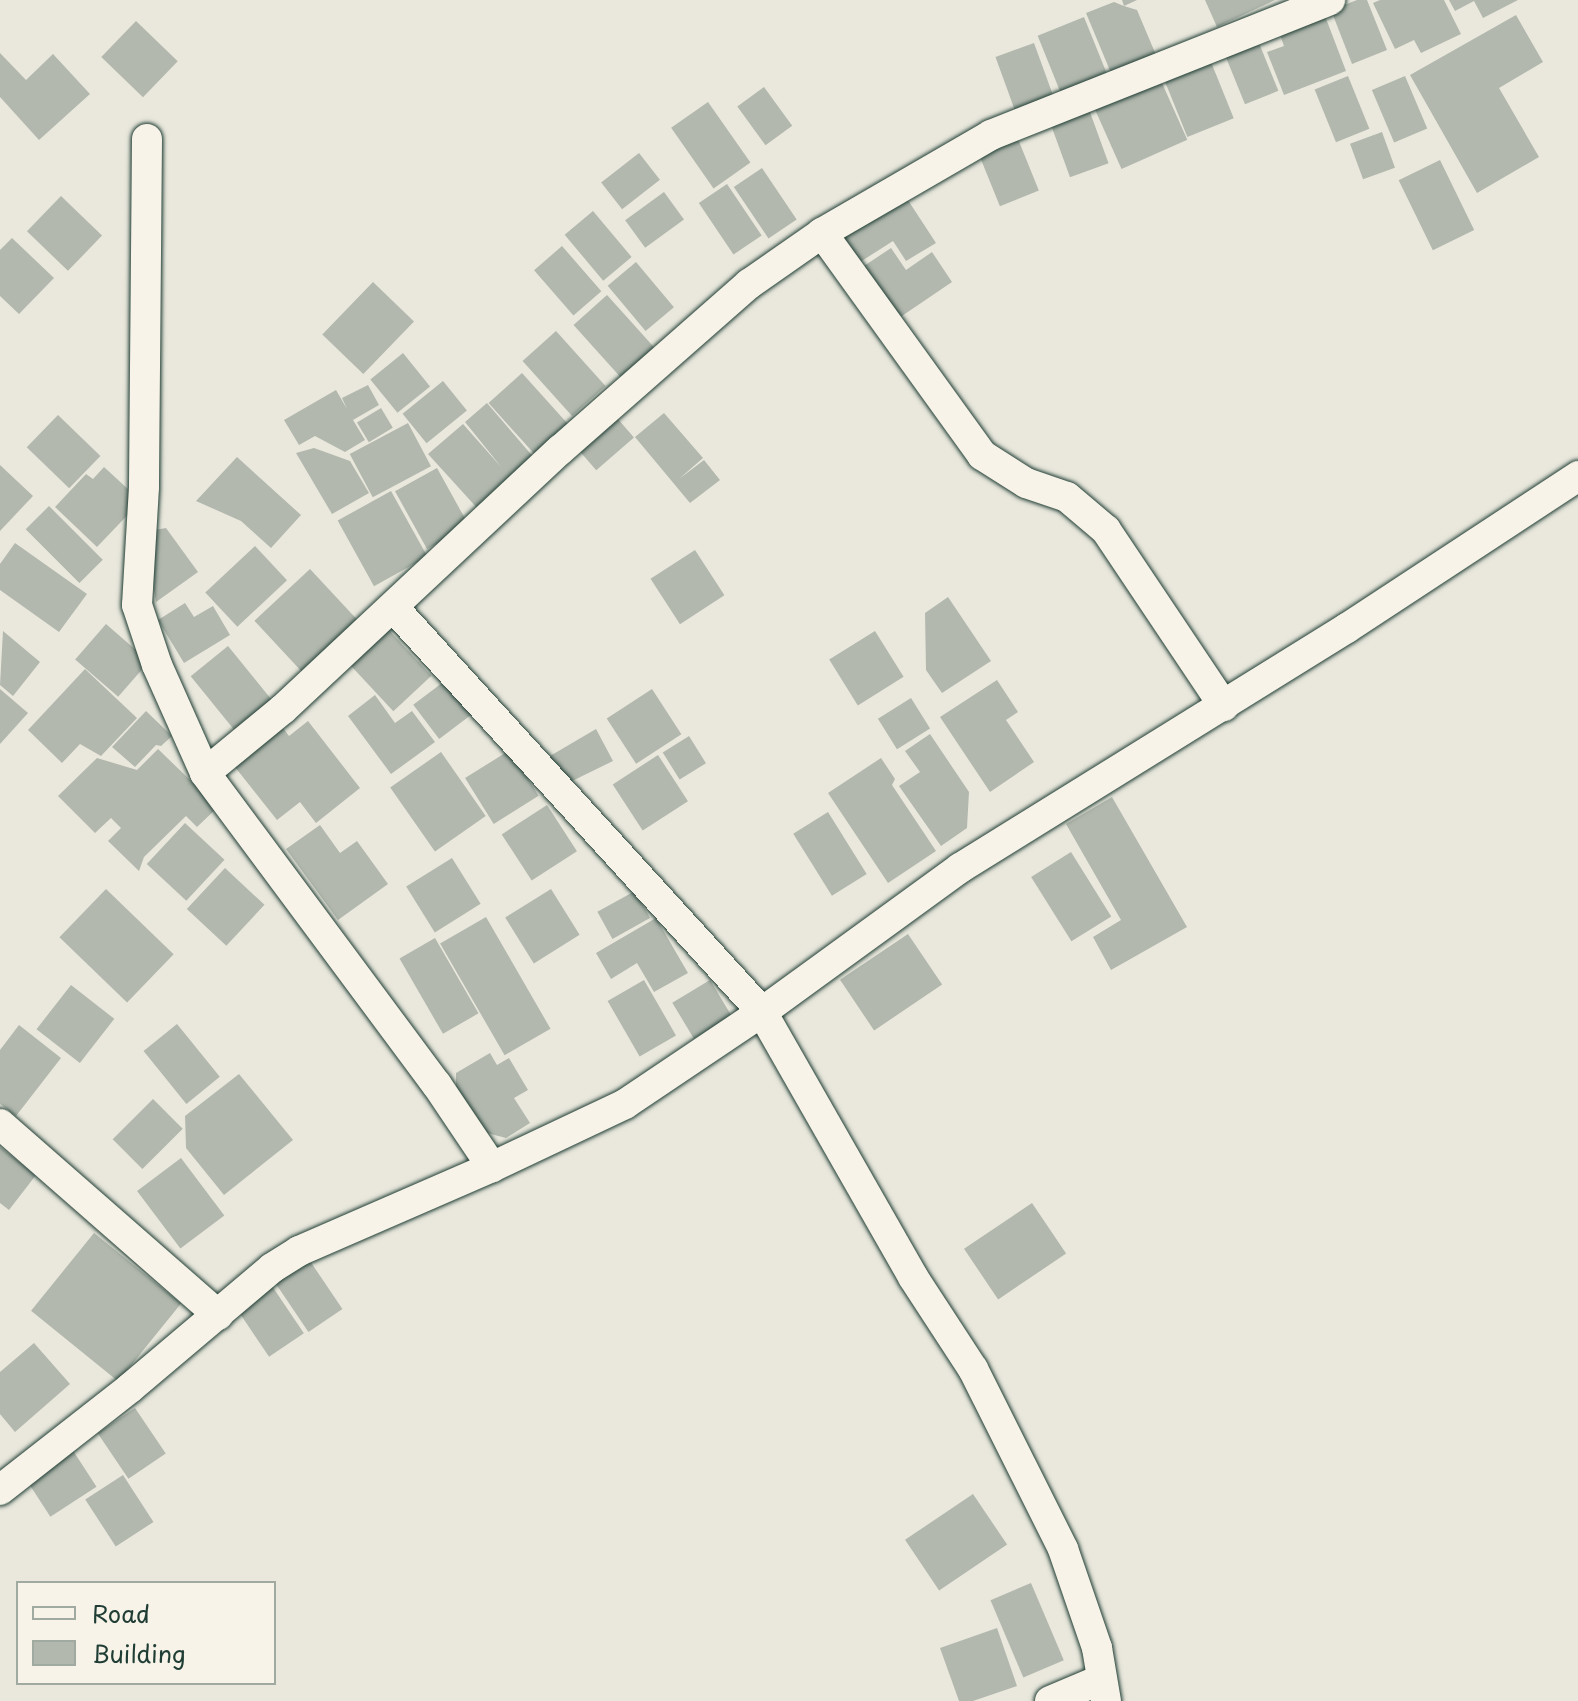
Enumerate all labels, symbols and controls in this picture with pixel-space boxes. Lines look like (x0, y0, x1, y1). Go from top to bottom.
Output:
legend (16, 1581, 276, 1685)
text: Road (92, 1595, 150, 1631)
text: Building (92, 1635, 186, 1671)

